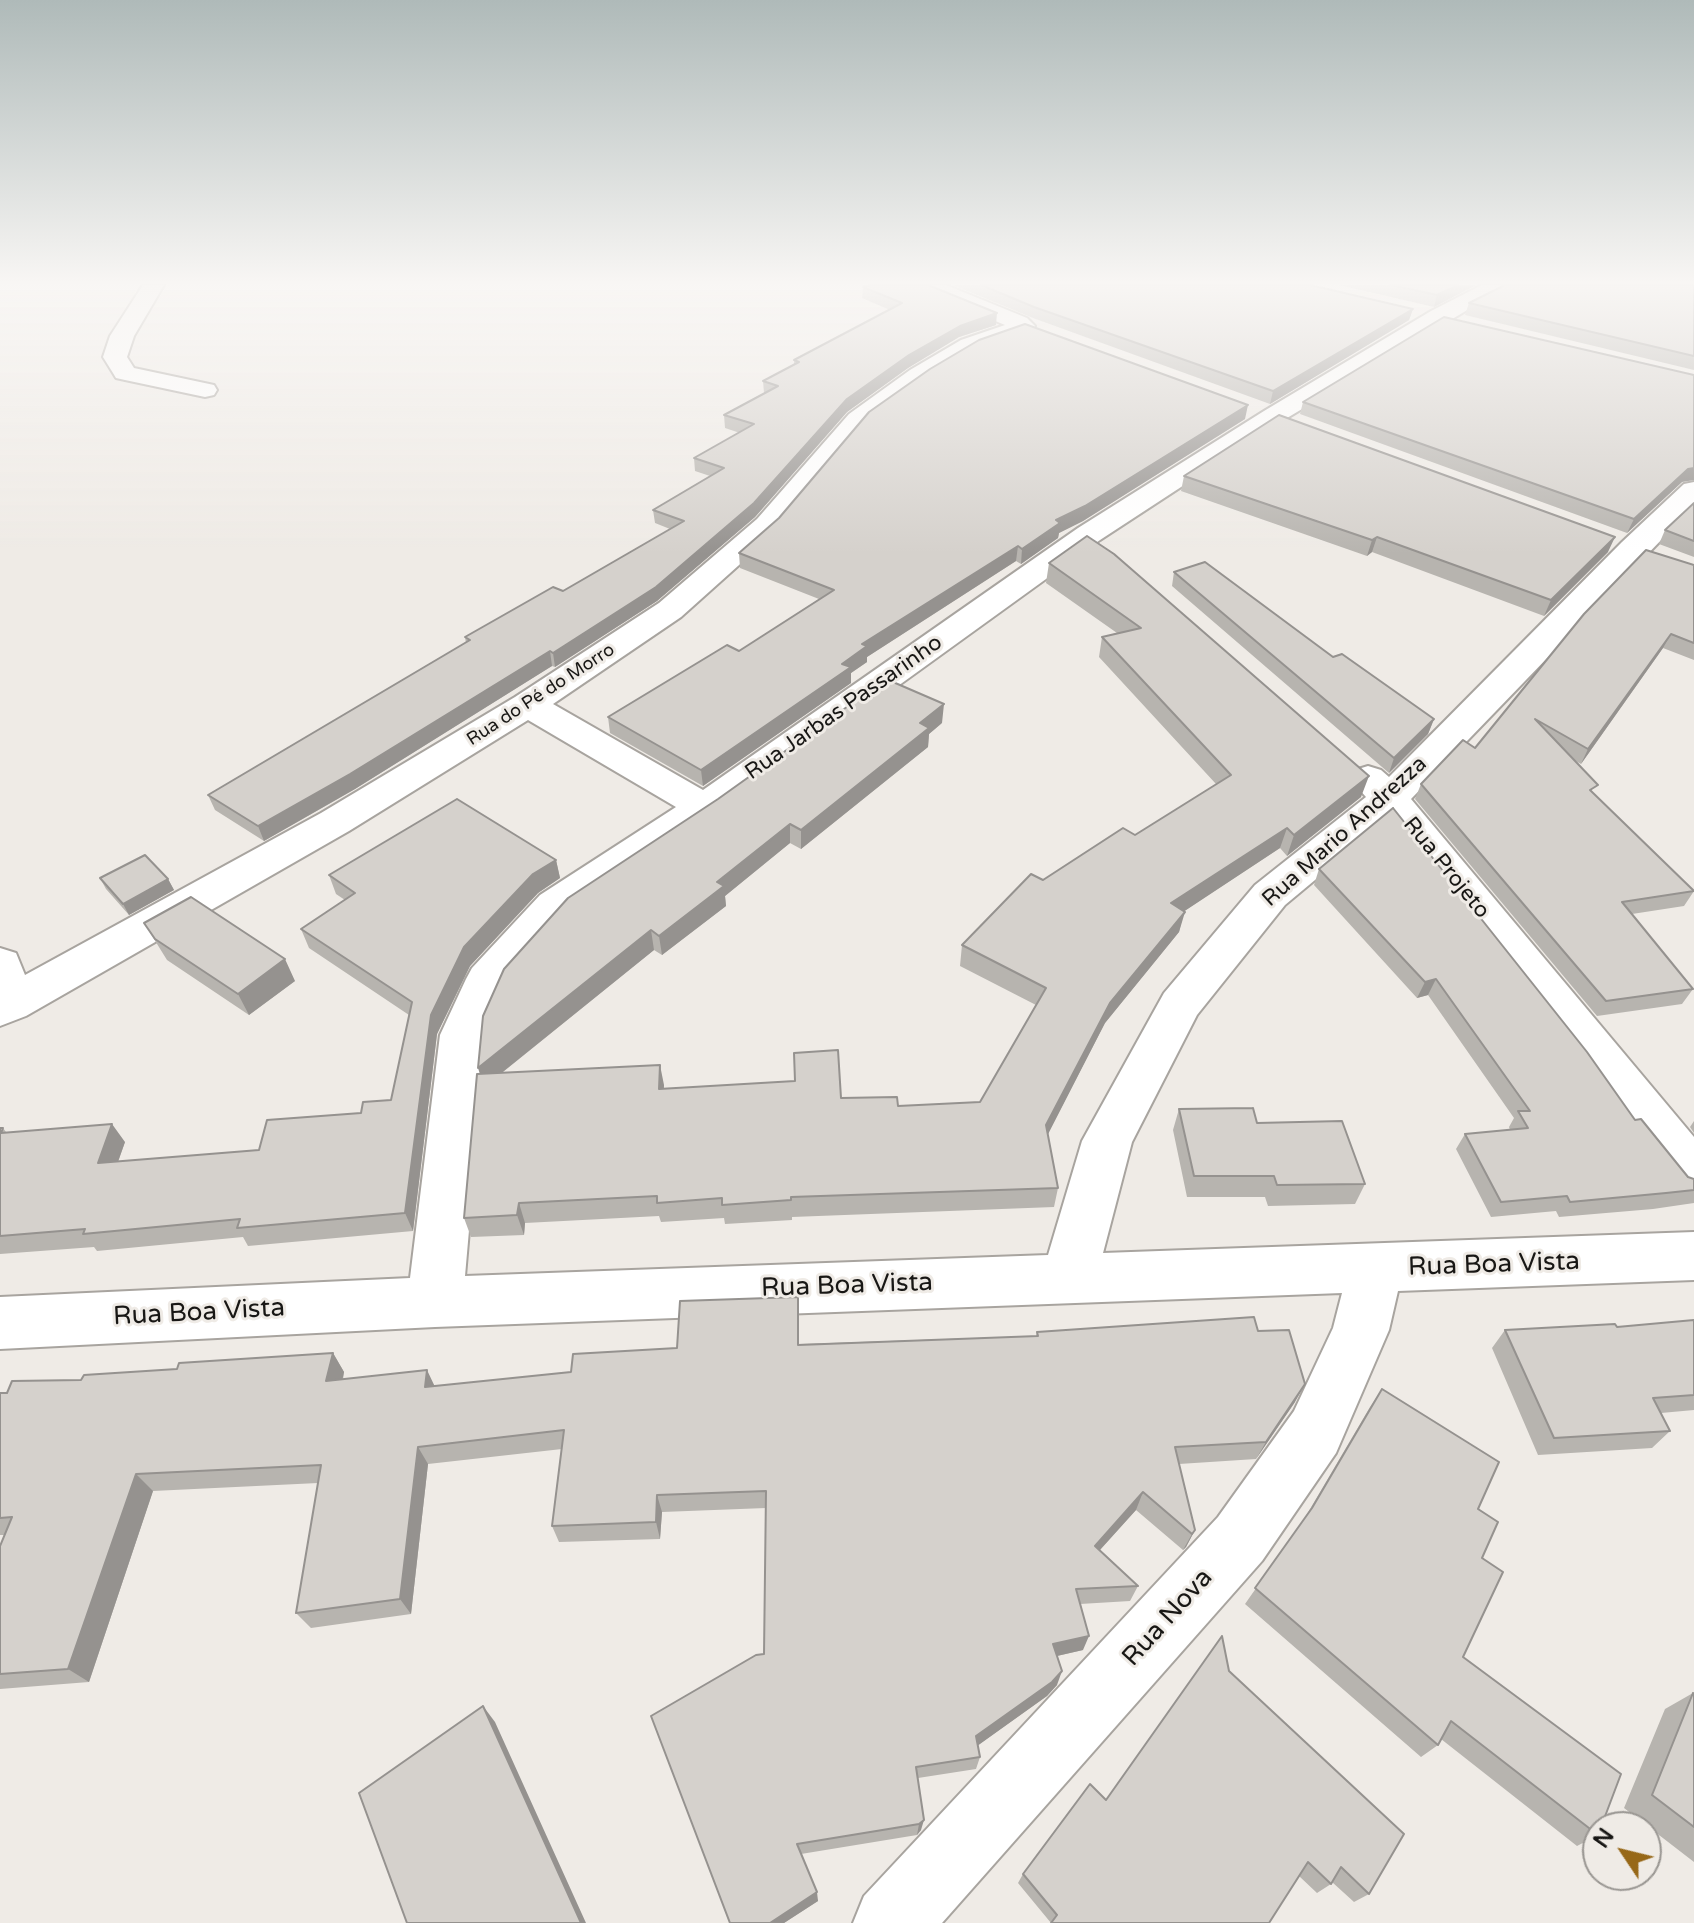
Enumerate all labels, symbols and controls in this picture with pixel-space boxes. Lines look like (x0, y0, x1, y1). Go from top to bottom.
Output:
street label: Rua Jarbas Passarinho (740, 630, 948, 786)
street label: Rua do Pé do Morro (463, 639, 619, 751)
street label: Rua Mario Andrezza (1257, 751, 1433, 913)
street label: Rua Projeto (1397, 812, 1495, 924)
street label: Rua Boa Vista (1408, 1246, 1580, 1284)
street label: Rua Boa Vista (761, 1267, 933, 1305)
street label: Rua Boa Vista (112, 1293, 286, 1333)
street label: Rua Nova (1116, 1563, 1220, 1673)
north arrow (1582, 1811, 1662, 1891)
text: N (1588, 1824, 1620, 1853)

